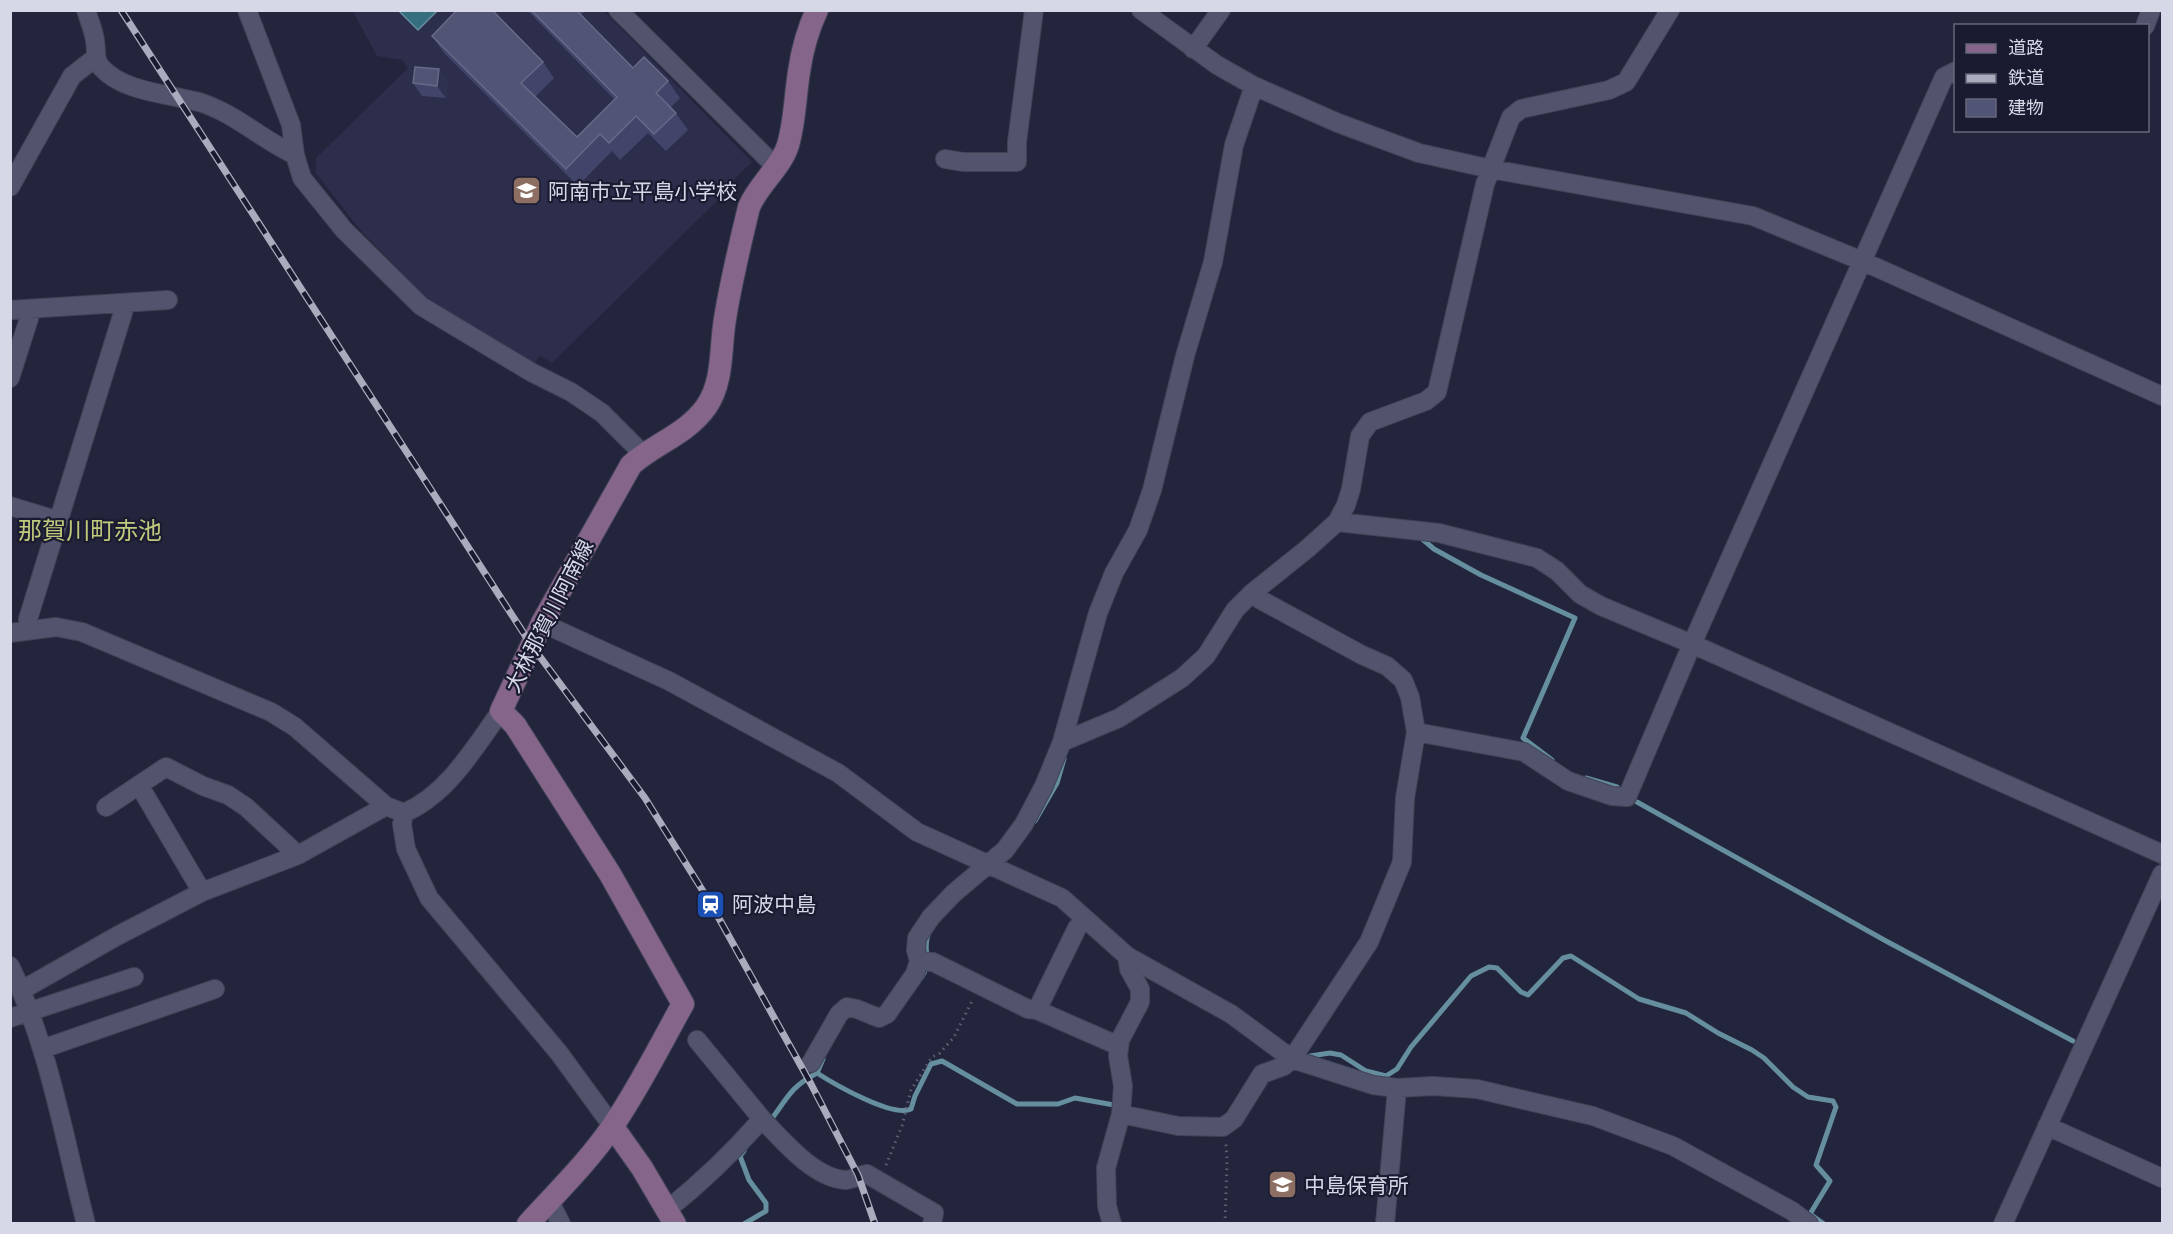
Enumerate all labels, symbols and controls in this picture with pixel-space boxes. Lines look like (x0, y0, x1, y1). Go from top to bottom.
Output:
legend (1954, 24, 2149, 132)
text: 道路 (2008, 36, 2044, 59)
text: 鉄道 (2008, 66, 2044, 89)
text: 建物 (2008, 96, 2044, 119)
school or university icon: 阿南市立平島小学校 (511, 175, 543, 207)
place label: 阿南市立平島小学校 (548, 178, 737, 205)
district label: 那賀川町赤池 (18, 515, 162, 546)
street label: 大林那賀川阿南線 (499, 535, 599, 697)
station icon: 阿波中島 (695, 888, 727, 920)
place label: 阿波中島 (732, 891, 816, 918)
school or university icon: 中島保育所 (1267, 1169, 1299, 1201)
place label: 中島保育所 (1304, 1172, 1409, 1199)

